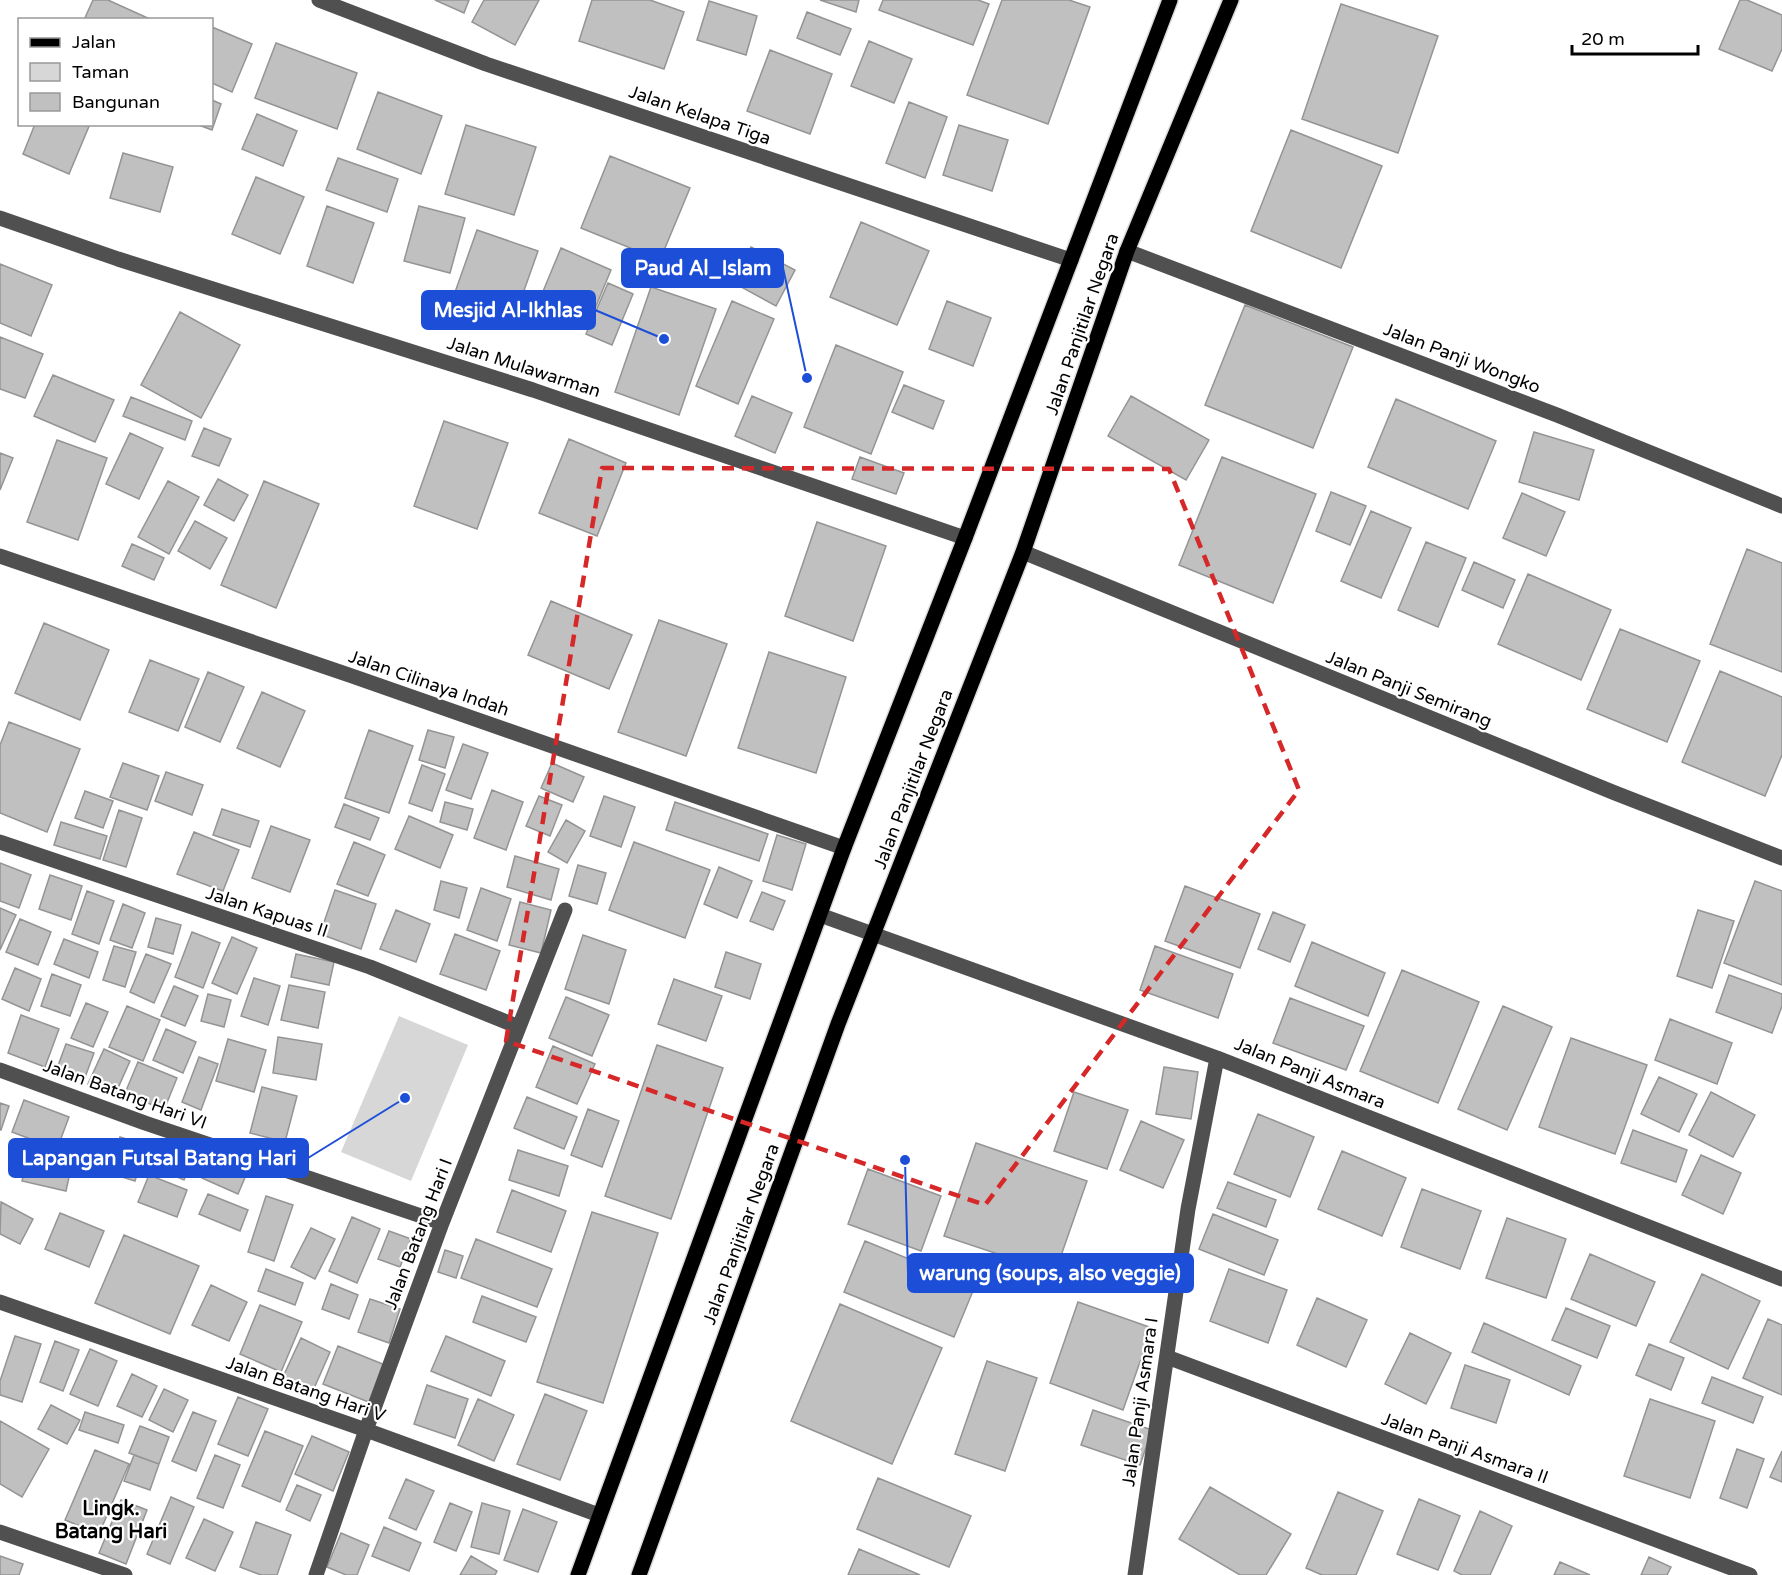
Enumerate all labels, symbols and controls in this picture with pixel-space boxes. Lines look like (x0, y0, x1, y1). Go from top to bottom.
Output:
legend (18, 18, 213, 126)
scale bar (1572, 18, 1698, 56)
text: 20 m (1581, 28, 1625, 50)
text: Jalan (72, 31, 116, 53)
text: Taman (72, 61, 129, 83)
street label: Jalan Kelapa Tiga (626, 80, 774, 150)
text: Bangunan (72, 91, 160, 113)
street label: Jalan Panjitilar Negara (1041, 230, 1123, 418)
callout: Paud Al_Islam (622, 249, 783, 287)
text: Paud Al_Islam (635, 257, 771, 281)
callout: Mesjid Al-Ikhlas (422, 291, 595, 329)
text: Mesjid Al-Ikhlas (434, 299, 583, 323)
street label: Jalan Panji Wongko (1380, 318, 1544, 398)
street label: Jalan Mulawarman (444, 332, 604, 402)
street label: Jalan Cilinaya Indah (346, 645, 512, 721)
street label: Jalan Panji Semirang (1323, 646, 1495, 732)
street label: Jalan Panjitilar Negara (869, 686, 957, 872)
street label: Jalan Kapuas II (203, 882, 331, 942)
street label: Jalan Panji Asmara (1231, 1033, 1389, 1113)
street label: Jalan Batang Hari VI (40, 1054, 210, 1134)
callout: Lapangan Futsal Batang Hari (9, 1139, 308, 1177)
street label: Jalan Panjitilar Negara (698, 1141, 784, 1327)
text: Lapangan Futsal Batang Hari (21, 1147, 297, 1171)
street label: Jalan Batang Hari I (379, 1155, 457, 1313)
callout: warung (soups, also veggie) (908, 1254, 1193, 1292)
text: warung (soups, also veggie) (919, 1262, 1181, 1286)
street label: Jalan Panji Asmara I (1117, 1316, 1163, 1488)
street label: Jalan Batang Hari V (223, 1351, 389, 1427)
street label: Jalan Panji Asmara II (1379, 1408, 1551, 1488)
district label: Lingk. Batang Hari (55, 1497, 167, 1544)

